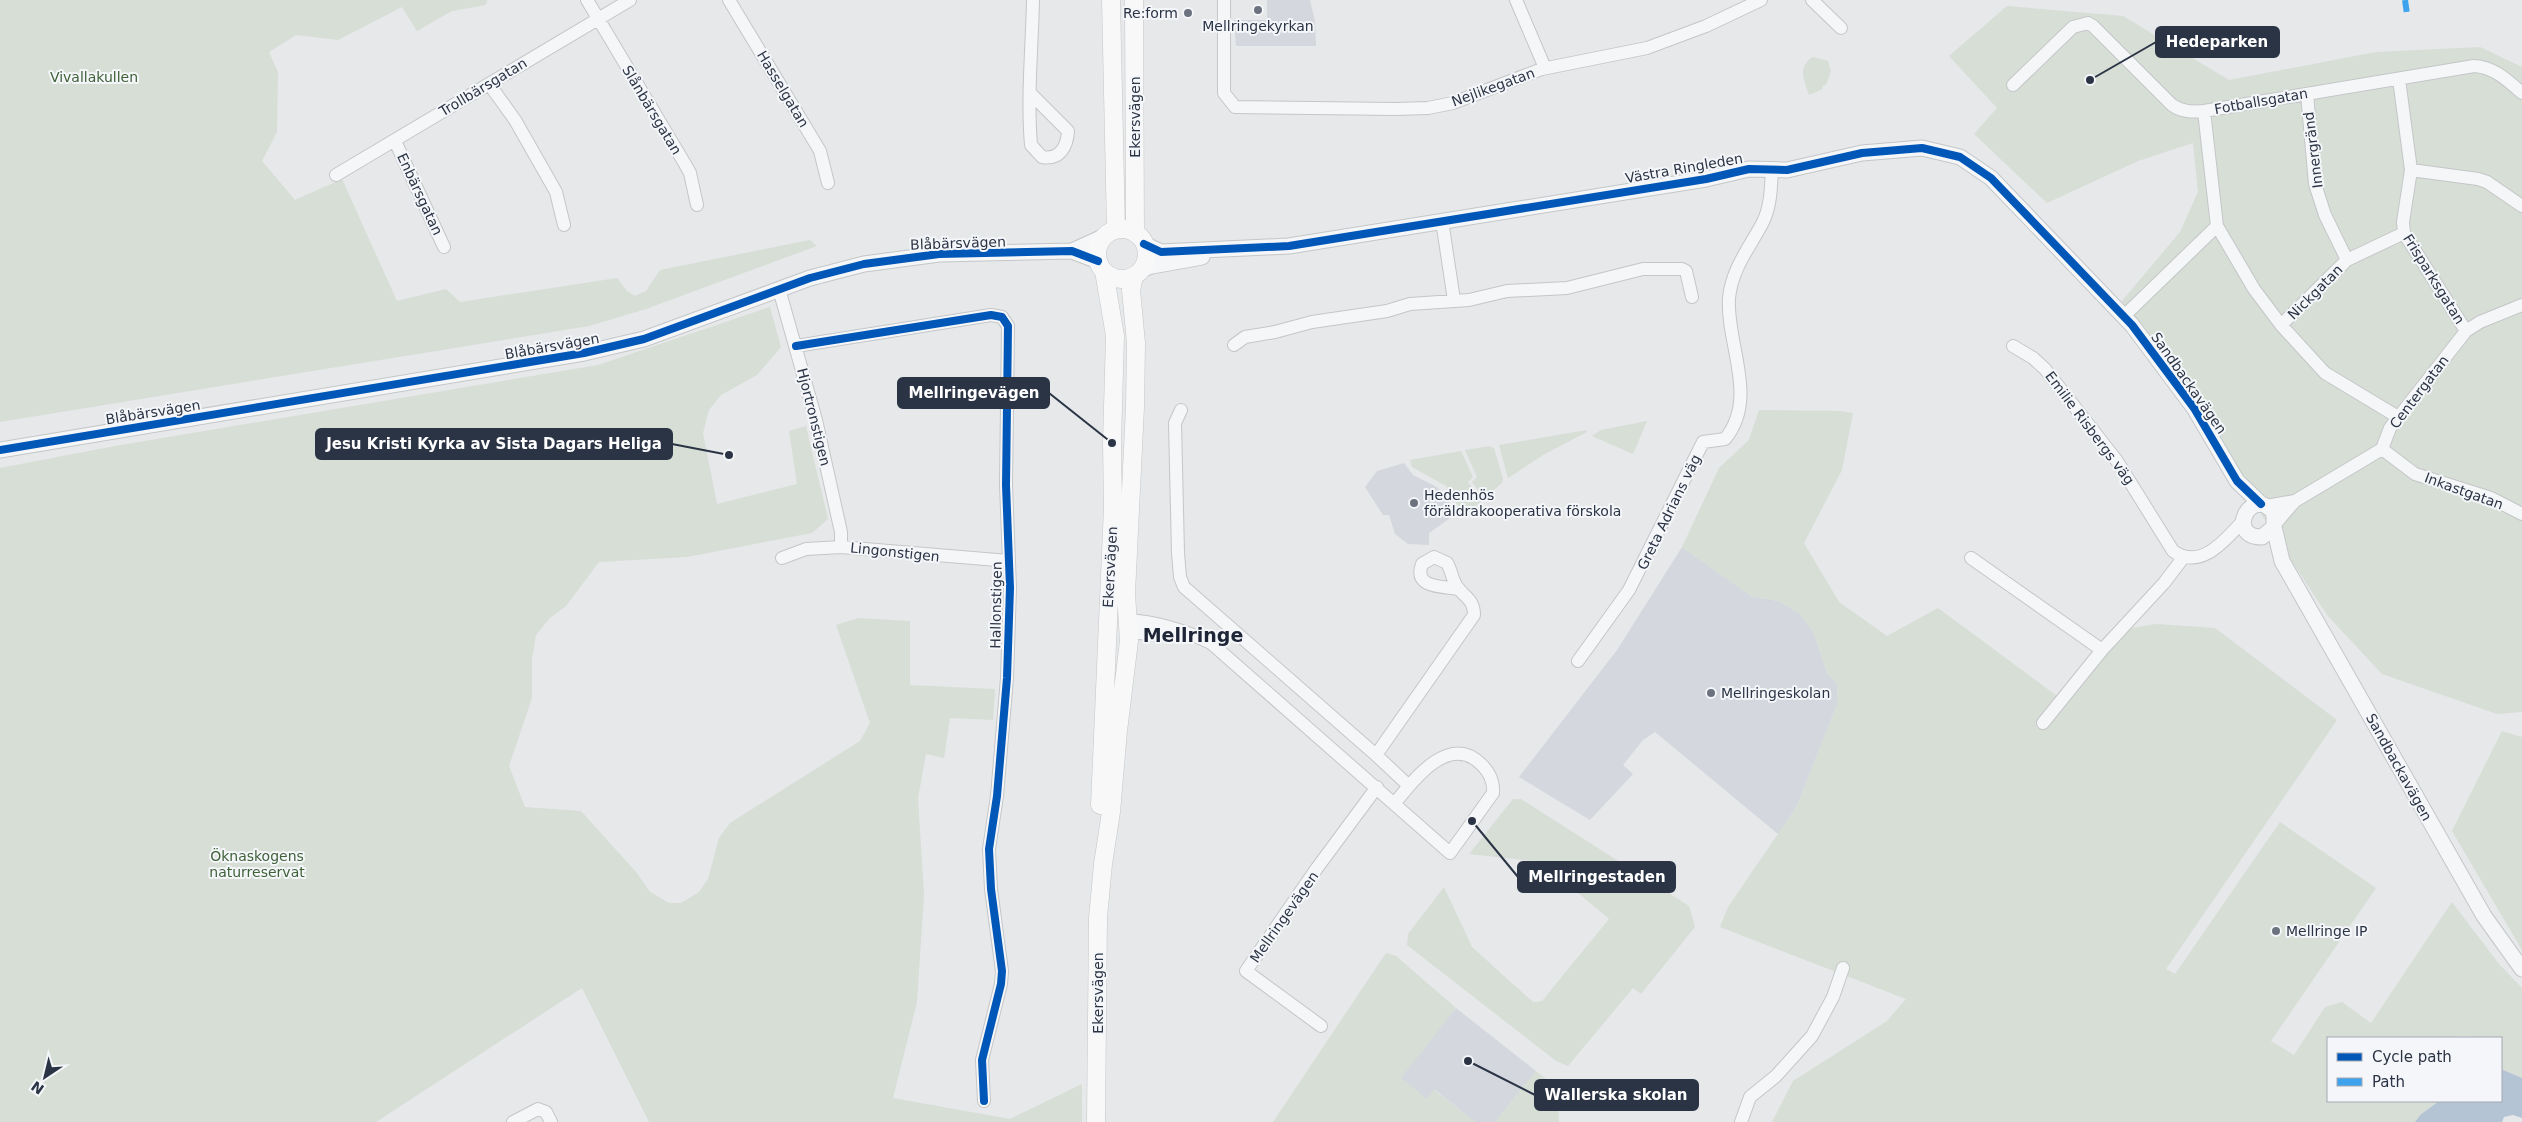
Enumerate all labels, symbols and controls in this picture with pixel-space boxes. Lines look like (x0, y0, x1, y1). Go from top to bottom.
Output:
marker: Mellringekyrkan (1252, 4, 1264, 16)
place label: Re:form (1123, 5, 1178, 21)
marker: Re:form (1182, 7, 1194, 19)
place label: Mellringekyrkan (1202, 18, 1314, 34)
callout: Hedeparken (2156, 27, 2279, 57)
text: Hedeparken (2166, 33, 2268, 51)
street label: Hasselgatan (754, 48, 812, 130)
street label: Trollbärsgatan (435, 55, 530, 120)
street label: Slånbärsgatan (619, 63, 685, 157)
street label: Nejlikegatan (1449, 65, 1537, 109)
park label: Vivallakullen (50, 69, 138, 85)
street label: Ekersvägen (1127, 76, 1143, 158)
street label: Fotballsgatan (2213, 85, 2309, 117)
street label: Innergränd (2300, 111, 2326, 189)
street label: Enbärsgatan (394, 150, 446, 238)
street label: Västra Ringleden (1624, 150, 1744, 186)
street label: Frisparksgatan (2400, 231, 2468, 327)
street label: Blåbärsvägen (910, 233, 1006, 253)
street label: Nickgatan (2284, 261, 2346, 323)
street label: Sandbackavägen (2148, 329, 2230, 437)
street label: Blåbärsvägen (503, 330, 601, 362)
street label: Centergatan (2386, 352, 2452, 432)
street label: Hjortronstigen (794, 366, 834, 468)
street label: Emilie Risbergs väg (2042, 368, 2138, 488)
callout: Mellringevägen (898, 378, 1049, 408)
text: Mellringevägen (908, 384, 1040, 402)
street label: Blåbärsvägen (104, 397, 202, 427)
callout: Jesu Kristi Kyrka av Sista Dagars Heliga (316, 429, 672, 459)
text: Jesu Kristi Kyrka av Sista Dagars Heliga (325, 435, 662, 453)
street label: Greta Adrians väg (1634, 452, 1704, 572)
street label: Inkastgatan (2422, 469, 2506, 513)
place label: Hedenhös föräldrakooperativa förskola (1424, 487, 1621, 519)
marker: Hedenhös föräldrakooperativa förskola (1408, 497, 1420, 509)
street label: Ekersvägen (1100, 526, 1120, 608)
street label: Lingonstigen (849, 539, 941, 565)
street label: Hallonstigen (987, 561, 1005, 649)
district label: Mellringe (1143, 624, 1243, 646)
place label: Mellringeskolan (1721, 685, 1830, 701)
marker: Mellringeskolan (1705, 687, 1717, 699)
street label: Sandbackavägen (2363, 711, 2435, 823)
park label: Öknaskogens naturreservat (209, 847, 305, 880)
callout: Mellringestaden (1518, 862, 1675, 892)
street label: Mellringevägen (1247, 868, 1321, 966)
text: Mellringestaden (1528, 868, 1666, 886)
place label: Mellringe IP (2286, 923, 2368, 939)
marker: Mellringe IP (2270, 925, 2282, 937)
street label: Ekersvägen (1090, 952, 1106, 1034)
legend (2327, 1037, 2502, 1102)
text: Cycle path (2372, 1048, 2452, 1066)
north arrow (20, 1052, 70, 1102)
text: Path (2372, 1073, 2405, 1091)
text: N (28, 1078, 47, 1098)
callout: Wallerska skolan (1535, 1080, 1698, 1110)
text: Wallerska skolan (1545, 1086, 1687, 1104)

